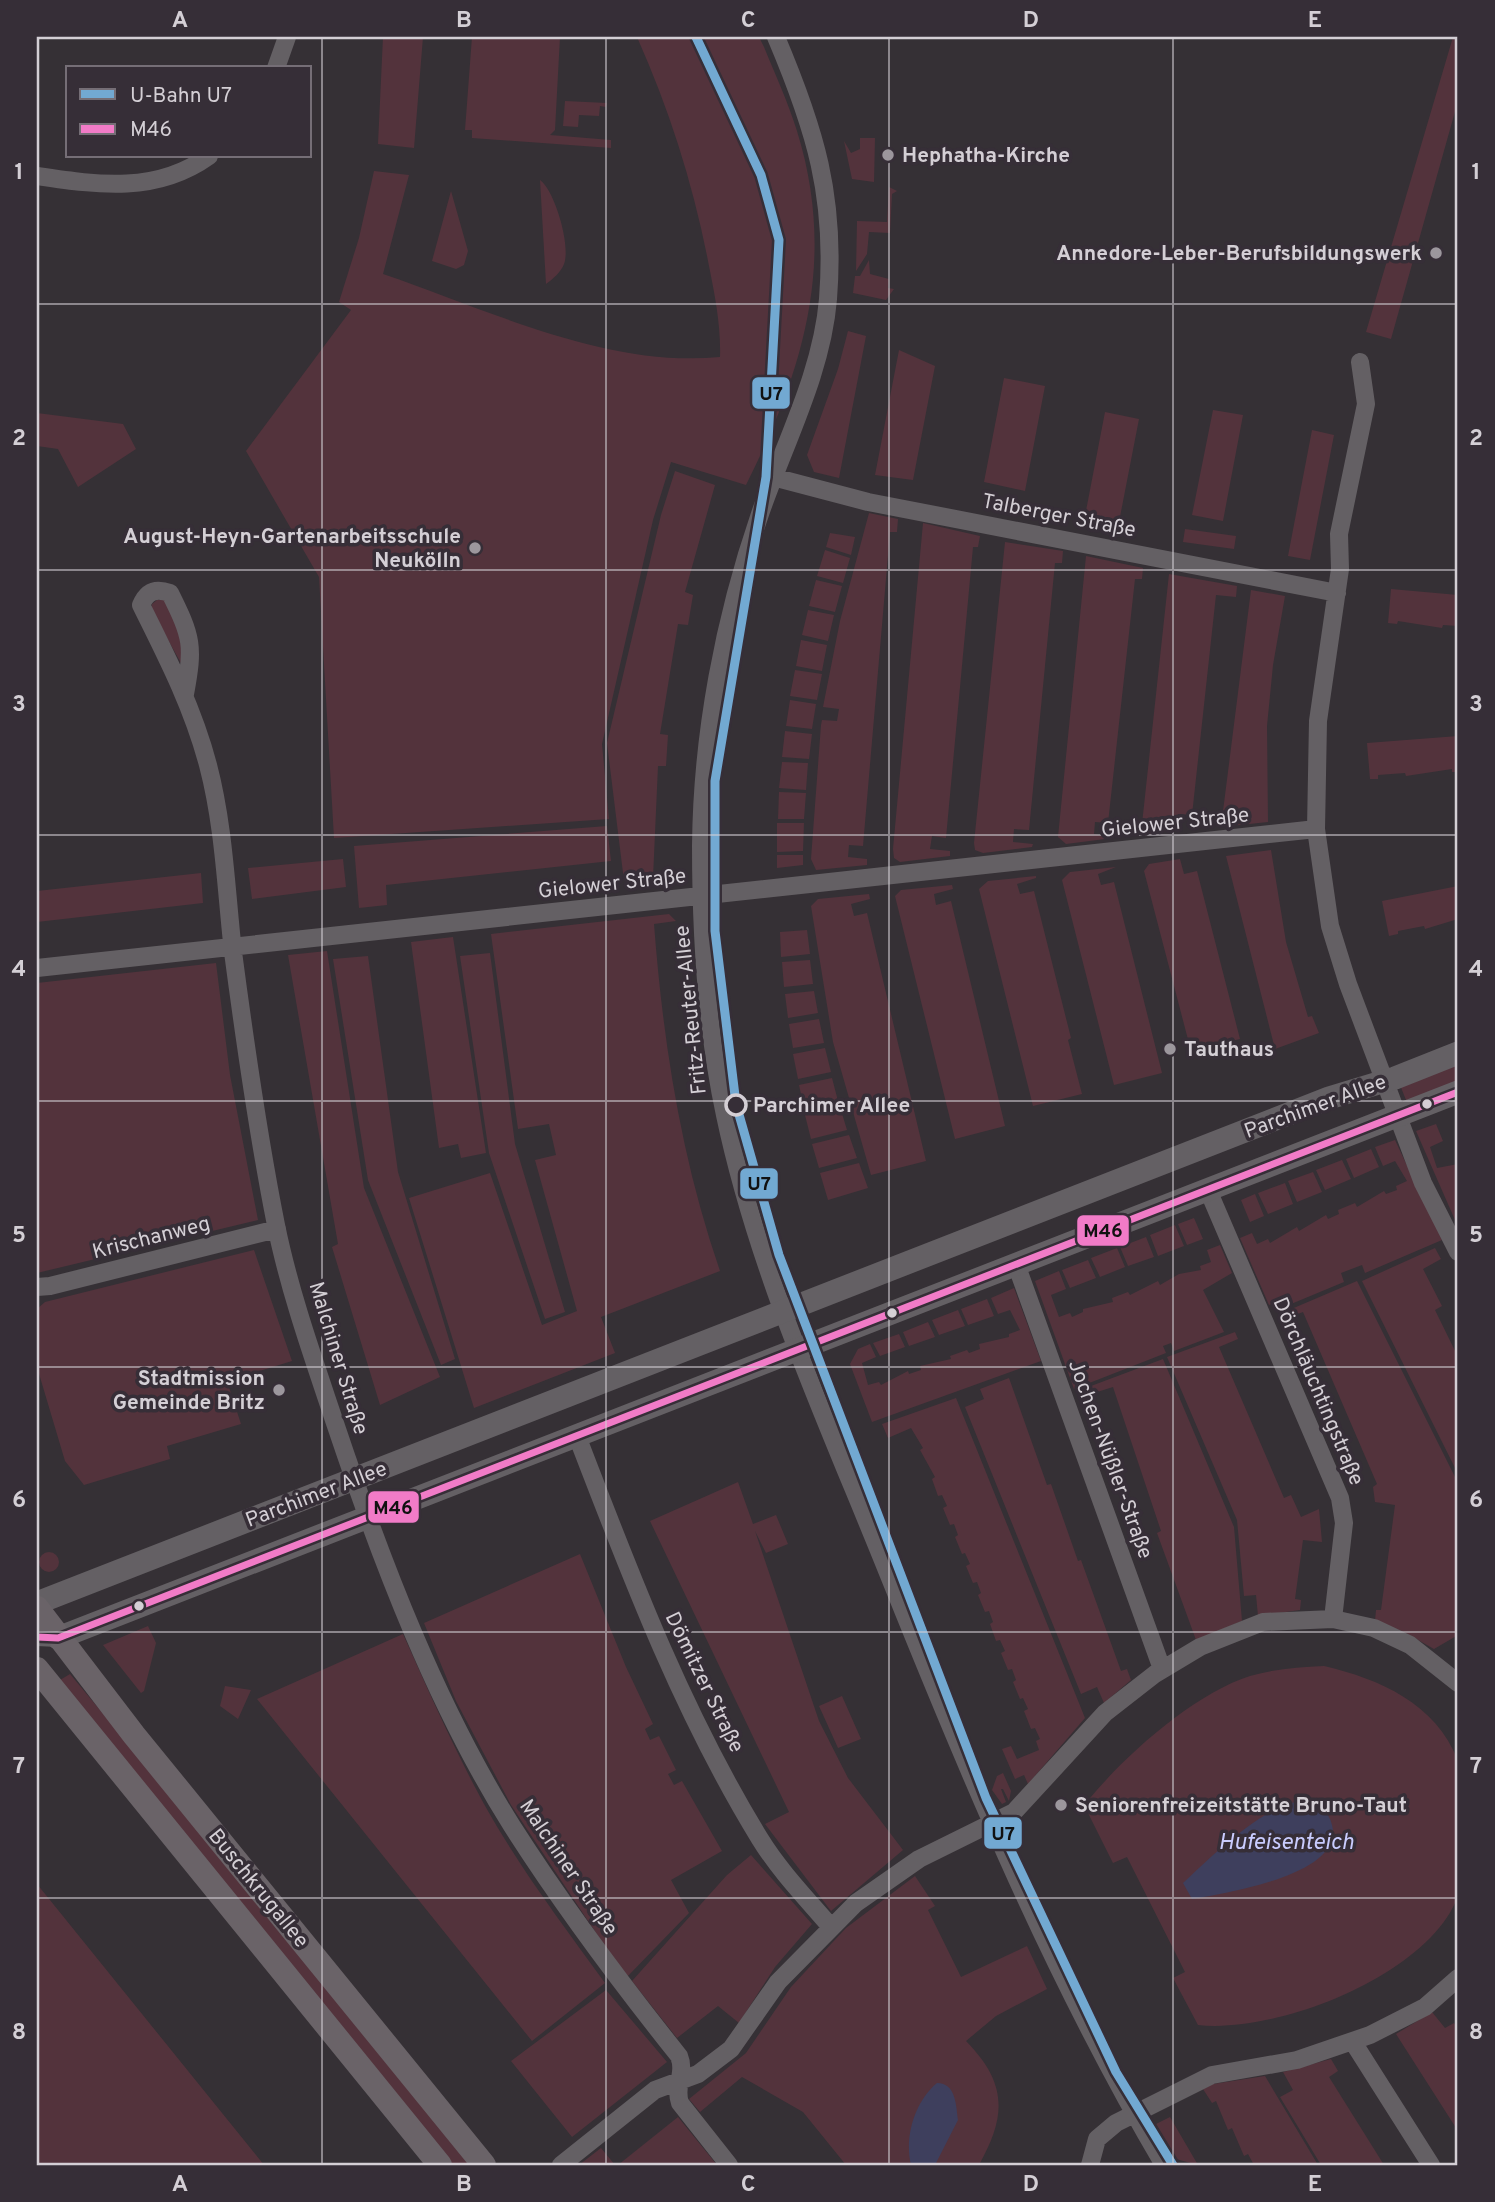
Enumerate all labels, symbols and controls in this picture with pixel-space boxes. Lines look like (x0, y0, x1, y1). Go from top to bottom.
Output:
text: A (172, 7, 188, 36)
text: B (456, 7, 472, 36)
text: C (741, 7, 755, 36)
text: D (1023, 7, 1039, 36)
text: E (1308, 7, 1322, 36)
legend (66, 66, 312, 158)
text: U-Bahn U7 (130, 83, 232, 110)
text: M46 (130, 117, 172, 144)
place label: Hephatha-Kirche (902, 143, 1070, 170)
marker: Hephatha-Kirche (880, 147, 896, 163)
text: 1 (14, 159, 24, 188)
text: 1 (1471, 159, 1481, 188)
place label: Annedore-Leber-Berufsbildungswerk (1056, 241, 1422, 268)
marker: Annedore-Leber-Berufsbildungswerk (1428, 245, 1444, 261)
line badge: U7 (751, 376, 791, 410)
text: U7 (759, 383, 783, 407)
text: 2 (12, 425, 26, 454)
text: 2 (1469, 425, 1483, 454)
street label: Talberger Straße (979, 488, 1138, 545)
place label: August-Heyn-Gartenarbeitsschule Neukölln (123, 524, 461, 575)
marker: August-Heyn-Gartenarbeitsschule Neukölln (467, 540, 483, 556)
text: 3 (12, 691, 26, 720)
text: 3 (1469, 691, 1483, 720)
street label: Gielower Straße (1100, 802, 1250, 845)
street label: Gielower Straße (537, 863, 687, 906)
street label: Fritz-Reuter-Allee (669, 924, 714, 1096)
text: 4 (12, 956, 26, 985)
text: 4 (1469, 956, 1483, 985)
place label: Tauthaus (1184, 1037, 1274, 1064)
marker: Tauthaus (1162, 1041, 1178, 1057)
street label: Parchimer Allee (1241, 1069, 1390, 1146)
place label: Parchimer Allee (753, 1093, 910, 1120)
marker: Parchimer Allee (725, 1094, 747, 1116)
unlabelled marker (1420, 1097, 1434, 1111)
line badge: U7 (739, 1167, 779, 1200)
text: U7 (747, 1173, 771, 1197)
street label: Krischanweg (90, 1211, 213, 1266)
line badge: M46 (1076, 1214, 1130, 1247)
text: M46 (1083, 1220, 1123, 1244)
text: 5 (12, 1222, 26, 1251)
text: 5 (1469, 1222, 1483, 1251)
street label: Malchiner Straße (302, 1279, 374, 1438)
street label: Dörchläuchtingstraße (1266, 1293, 1369, 1490)
unlabelled marker (885, 1306, 899, 1320)
street label: Jochen-Nüßler-Straße (1061, 1356, 1158, 1563)
place label: Stadtmission Gemeinde Britz (113, 1366, 265, 1417)
marker: Stadtmission Gemeinde Britz (271, 1382, 287, 1398)
street label: Parchimer Allee (242, 1456, 391, 1535)
text: 6 (12, 1487, 26, 1516)
text: 6 (1469, 1487, 1483, 1516)
line badge: M46 (367, 1490, 420, 1524)
text: M46 (373, 1497, 413, 1521)
unlabelled marker (132, 1599, 146, 1613)
street label: Dömitzer Straße (658, 1608, 749, 1758)
text: 7 (13, 1753, 25, 1782)
text: 7 (1470, 1753, 1482, 1782)
place label: Seniorenfreizeitstätte Bruno-Taut (1075, 1793, 1407, 1820)
street label: Malchiner Straße (512, 1795, 623, 1941)
marker: Seniorenfreizeitstätte Bruno-Taut (1053, 1797, 1069, 1813)
line badge: U7 (983, 1816, 1023, 1850)
text: U7 (991, 1823, 1015, 1847)
street label: Buschkrugallee (202, 1824, 314, 1954)
water label: Hufeisenteich (1218, 1829, 1354, 1858)
text: 8 (12, 2019, 26, 2048)
text: 8 (1469, 2019, 1483, 2048)
text: A (172, 2171, 188, 2200)
text: B (456, 2171, 472, 2200)
text: C (741, 2171, 755, 2200)
text: D (1023, 2171, 1039, 2200)
text: E (1308, 2171, 1322, 2200)

